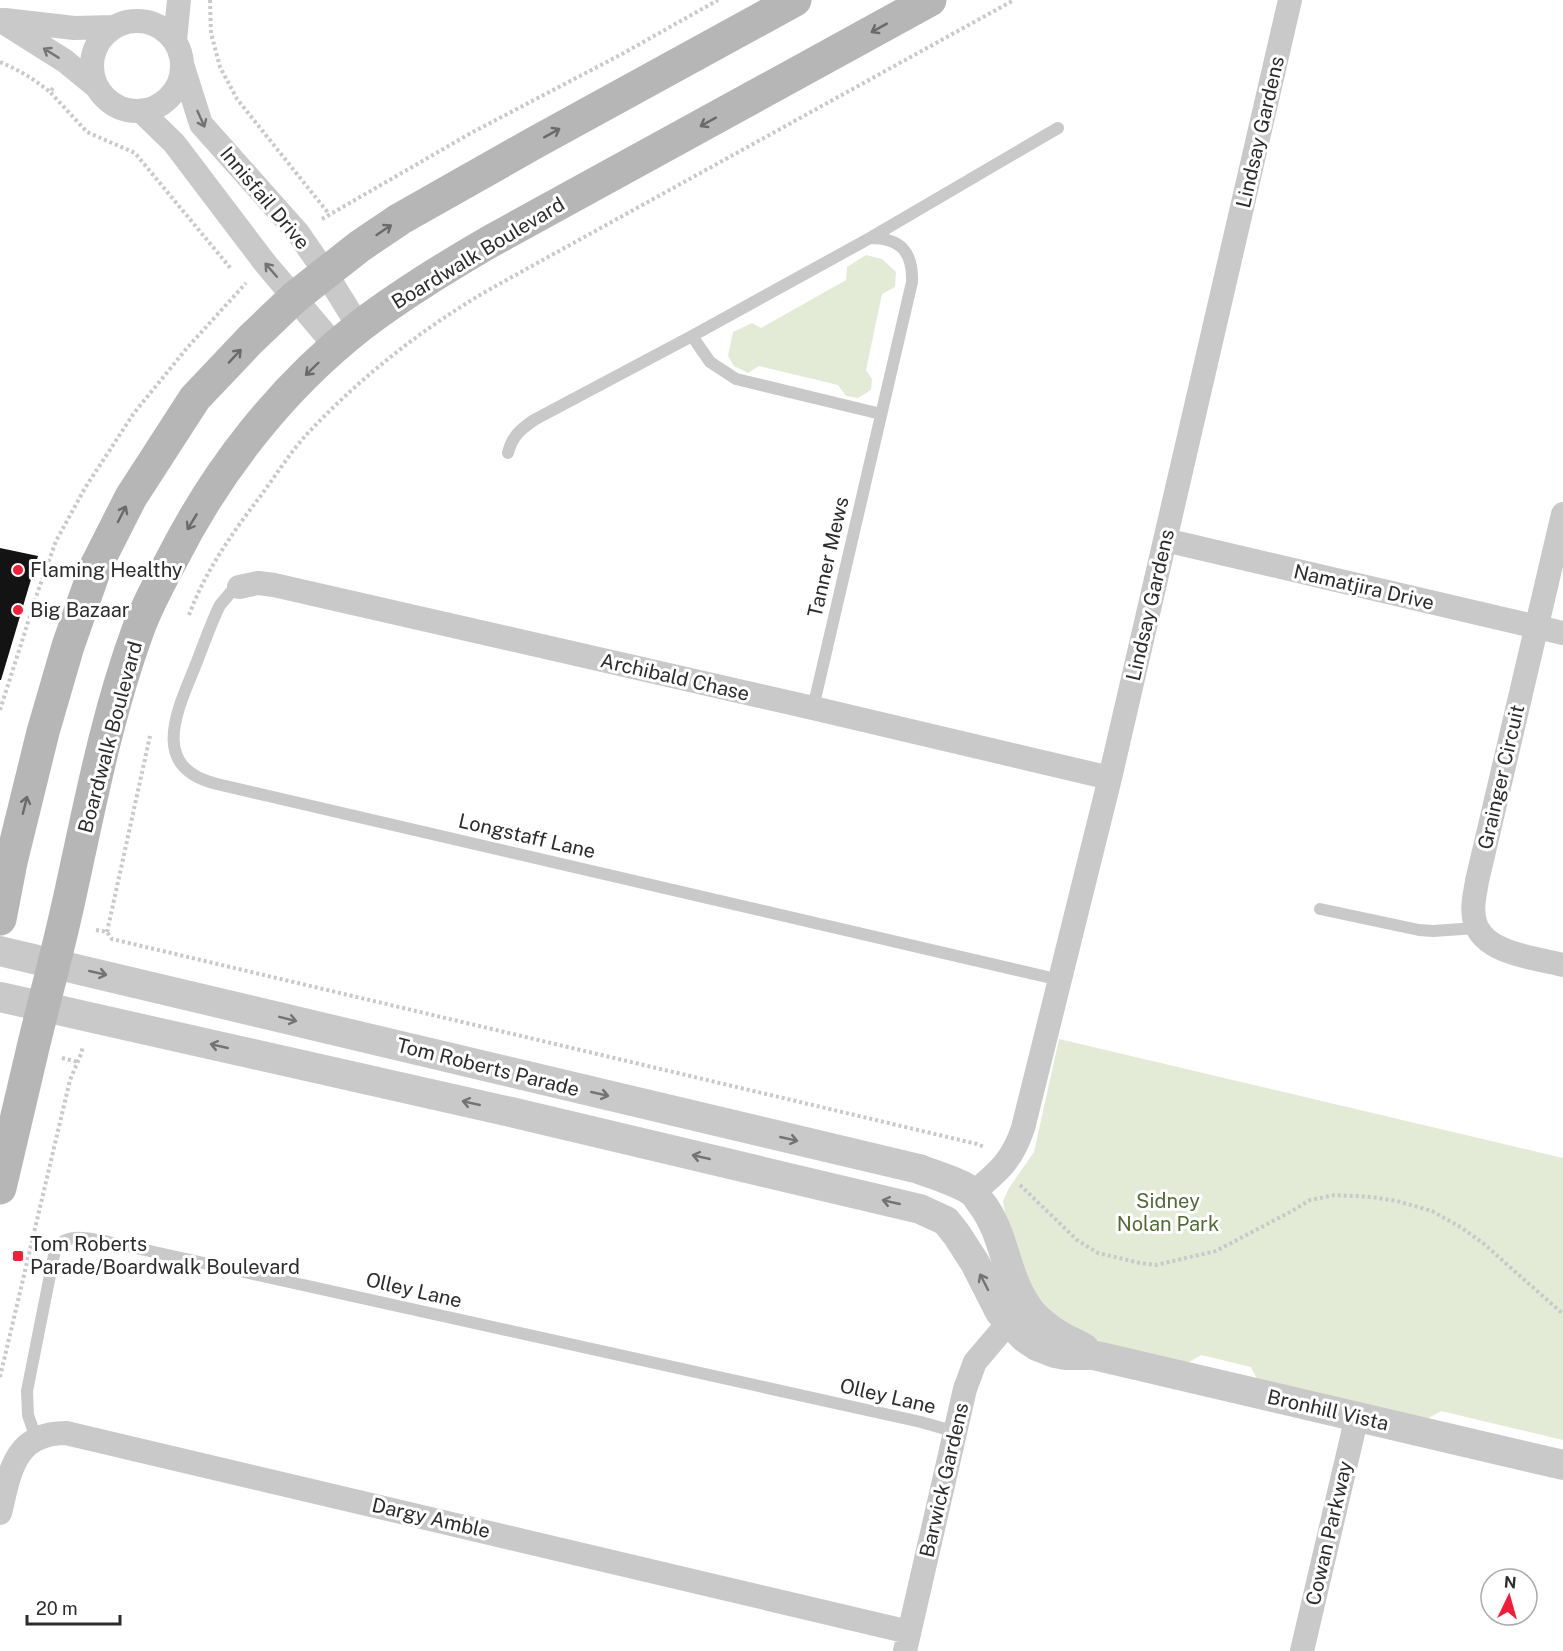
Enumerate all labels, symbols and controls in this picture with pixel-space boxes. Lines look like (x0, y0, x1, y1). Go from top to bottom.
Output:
one-way arrow (871, 22, 888, 34)
one-way arrow (43, 46, 60, 58)
street label: Lindsay Gardens (1231, 54, 1289, 210)
one-way arrow (196, 110, 207, 128)
one-way arrow (700, 116, 717, 128)
one-way arrow (543, 127, 560, 139)
street label: Innisfail Drive (215, 142, 315, 254)
street label: Boardwalk Boulevard (387, 192, 569, 314)
one-way arrow (375, 224, 392, 237)
one-way arrow (264, 263, 278, 278)
one-way arrow (228, 349, 242, 364)
one-way arrow (304, 361, 319, 376)
street label: Tanner Mews (802, 494, 854, 620)
one-way arrow (116, 506, 128, 523)
one-way arrow (186, 513, 198, 530)
street label: Lindsay Gardens (1121, 527, 1179, 683)
place label: Flaming Healthy (30, 558, 183, 582)
street label: Namatjira Drive (1291, 559, 1437, 615)
marker: Flaming Healthy (11, 563, 25, 577)
place label: Big Bazaar (30, 598, 130, 622)
marker: Big Bazaar (11, 603, 25, 617)
street label: Boardwalk Boulevard (73, 639, 147, 835)
street label: Archibald Chase (598, 648, 752, 706)
street label: Grainger Circuit (1473, 702, 1529, 852)
one-way arrow (20, 796, 32, 815)
street label: Longstaff Lane (456, 809, 598, 863)
one-way arrow (88, 968, 107, 979)
one-way arrow (278, 1013, 297, 1025)
street label: Tom Roberts Parade (394, 1033, 582, 1101)
one-way arrow (210, 1040, 229, 1051)
one-way arrow (589, 1089, 609, 1100)
one-way arrow (461, 1097, 481, 1108)
one-way arrow (780, 1133, 799, 1145)
one-way arrow (692, 1151, 712, 1162)
park label: Sidney Nolan Park (1117, 1189, 1219, 1236)
one-way arrow (882, 1196, 901, 1207)
place label: Tom Roberts Parade/Boardwalk Boulevard (30, 1232, 300, 1279)
marker: Tom Roberts Parade/Boardwalk Boulevard (11, 1249, 25, 1263)
street label: Olley Lane (364, 1267, 464, 1313)
one-way arrow (978, 1274, 990, 1291)
street label: Olley Lane (838, 1373, 938, 1419)
street label: Bronhill Vista (1265, 1384, 1391, 1436)
street label: Barwick Gardens (915, 1400, 973, 1560)
street label: Cowan Parkway (1301, 1458, 1357, 1608)
street label: Dargy Amble (370, 1493, 492, 1543)
north arrow (1479, 1567, 1539, 1627)
text: N (1503, 1573, 1517, 1593)
scale bar (27, 1588, 120, 1626)
text: 20 m (36, 1598, 78, 1619)

